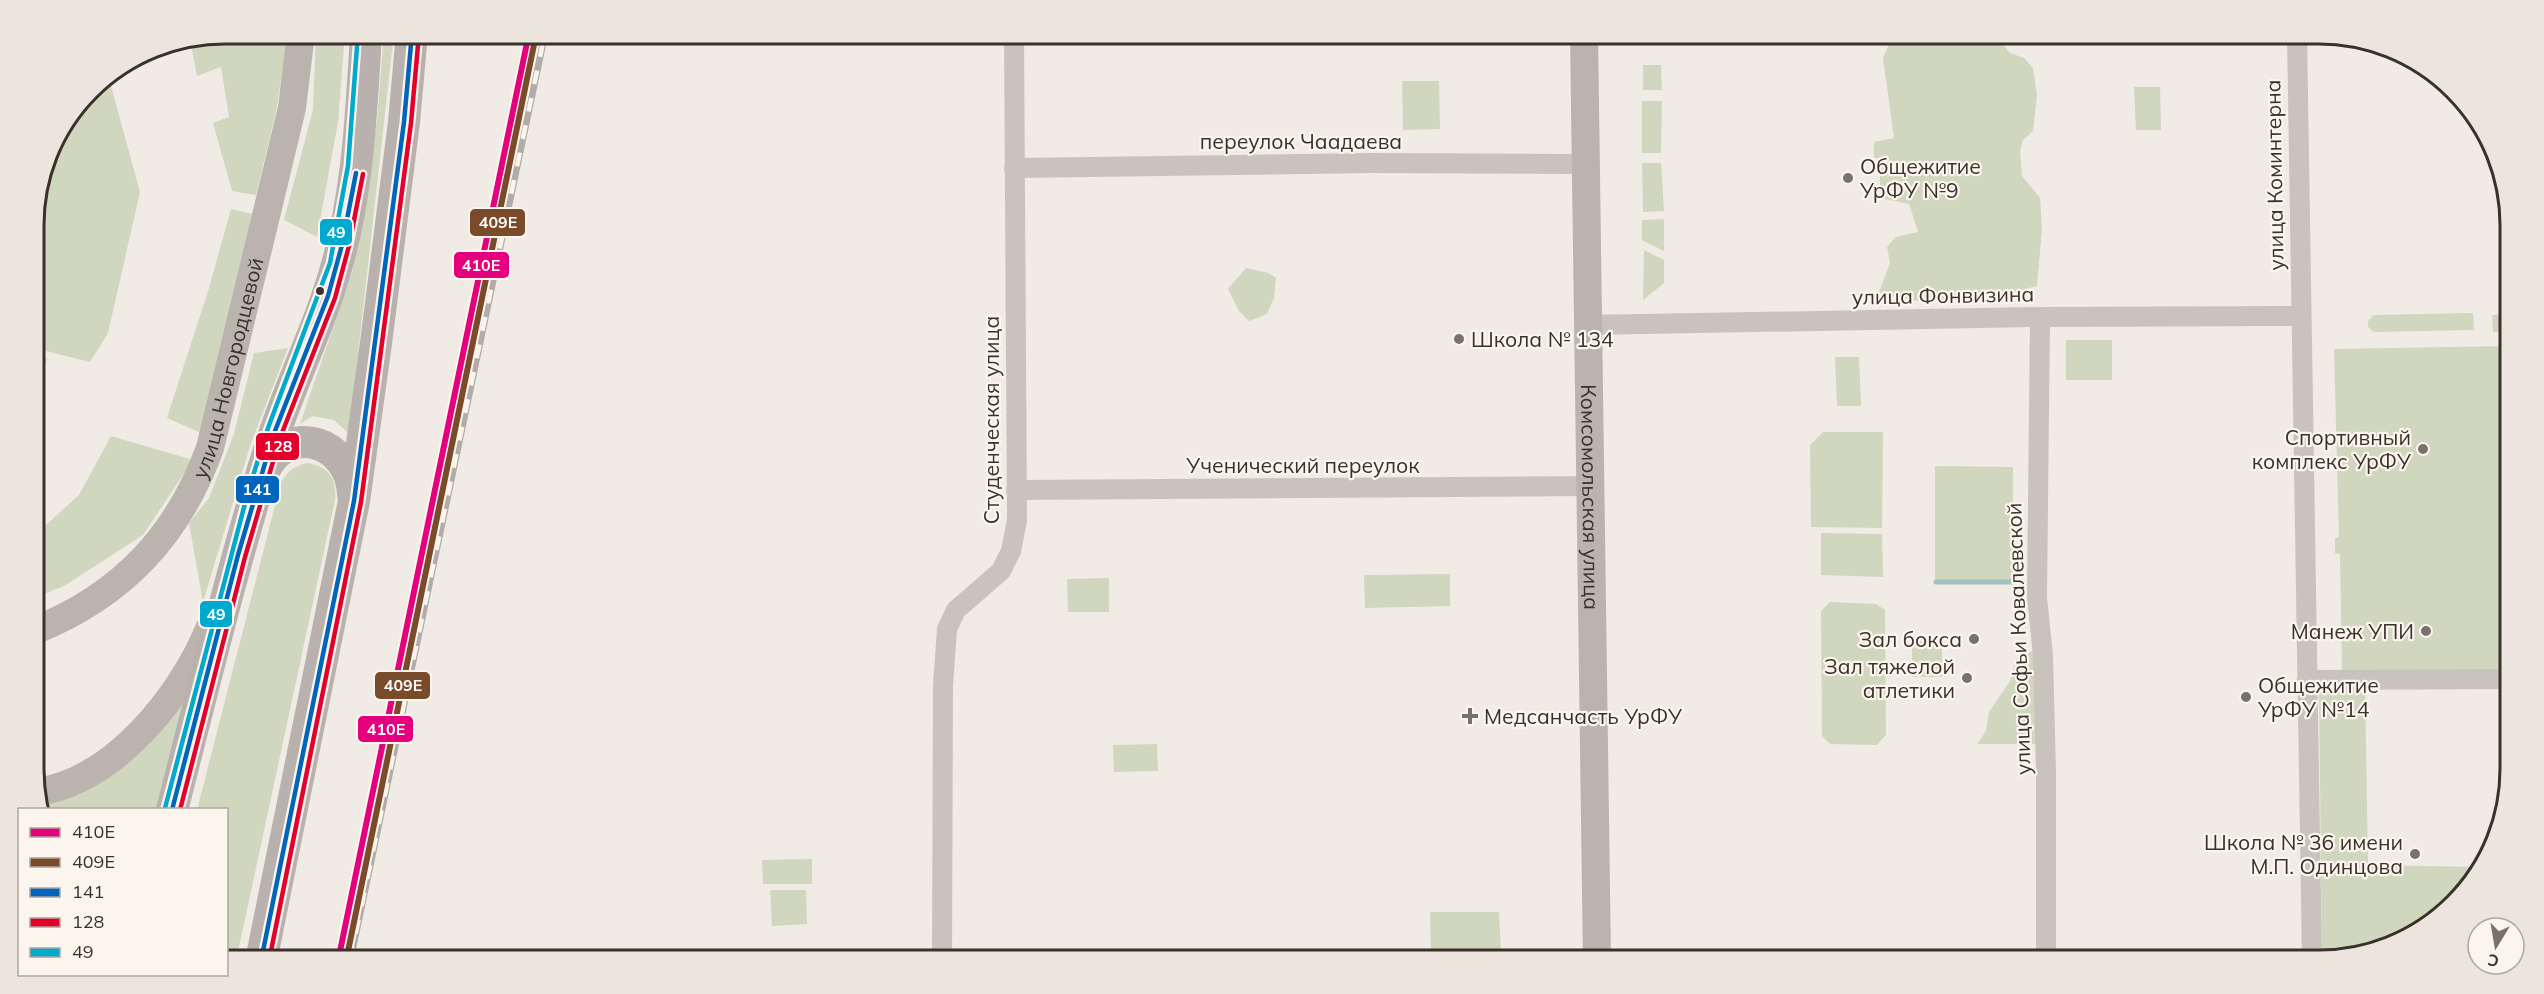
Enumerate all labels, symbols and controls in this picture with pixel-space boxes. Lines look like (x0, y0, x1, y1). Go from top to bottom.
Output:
street label: улица Коминтерна (2259, 79, 2289, 271)
street label: переулок Чаадаева (1200, 128, 1402, 154)
place label: Общежитие УрФУ №9 (1859, 153, 1981, 203)
marker: Общежитие УрФУ №9 (1841, 171, 1855, 185)
line badge: 409E (469, 208, 526, 237)
text: 409E (479, 212, 517, 232)
line badge: 49 (319, 218, 353, 246)
text: 49 (326, 222, 346, 242)
line badge: 410E (453, 251, 510, 279)
street label: улица Новгородцевой (186, 255, 268, 482)
text: 410E (462, 255, 500, 275)
street label: улица Фонвизина (1852, 280, 2034, 310)
unlabelled marker (314, 285, 326, 297)
street label: Студенческая улица (978, 316, 1004, 524)
place label: Школа № 134 (1471, 326, 1614, 352)
marker: Школа № 134 (1452, 332, 1466, 346)
street label: Комсомольская улица (1576, 384, 1605, 610)
place label: Спортивный комплекс УрФУ (2252, 424, 2411, 474)
line badge: 128 (255, 432, 300, 461)
text: 128 (264, 436, 293, 456)
marker: Спортивный комплекс УрФУ (2416, 442, 2430, 456)
street label: Ученический переулок (1185, 452, 1420, 478)
line badge: 141 (235, 475, 280, 504)
text: 141 (243, 479, 271, 499)
street label: улица Софьи Ковалевской (2000, 502, 2036, 776)
line badge: 49 (199, 600, 233, 628)
text: 49 (206, 604, 226, 624)
place label: Манеж УПИ (2291, 618, 2414, 644)
marker: Манеж УПИ (2419, 624, 2433, 638)
place label: Зал бокса (1859, 626, 1962, 652)
marker: Зал бокса (1967, 632, 1981, 646)
place label: Зал тяжелой атлетики (1824, 653, 1955, 703)
line badge: 409E (374, 671, 431, 700)
marker: Зал тяжелой атлетики (1960, 671, 1974, 685)
place label: Общежитие УрФУ №14 (2257, 672, 2379, 722)
text: 409E (384, 675, 422, 695)
marker: Общежитие УрФУ №14 (2239, 690, 2253, 704)
place label: Медсанчасть УрФУ (1484, 703, 1682, 729)
marker: Медсанчасть УрФУ (1461, 707, 1479, 725)
line badge: 410E (357, 715, 414, 743)
text: 410E (367, 719, 405, 739)
legend (18, 808, 228, 976)
text: 410E (72, 820, 115, 843)
place label: Школа № 36 имени М.П. Одинцова (2204, 829, 2403, 879)
marker: Школа № 36 имени М.П. Одинцова (2408, 847, 2422, 861)
text: 409E (72, 850, 115, 873)
text: 141 (72, 880, 104, 903)
text: 128 (72, 910, 104, 933)
north arrow (2466, 916, 2526, 976)
text: 49 (72, 940, 94, 963)
text: С (2486, 950, 2500, 972)

